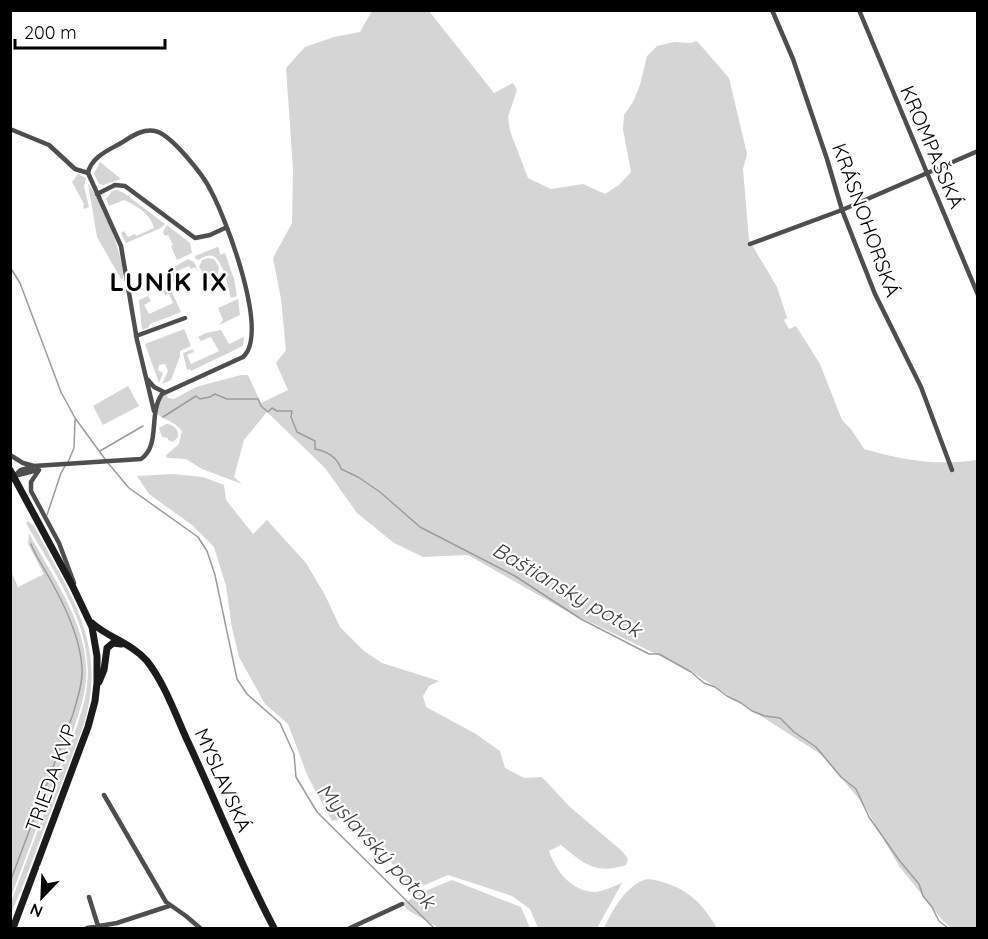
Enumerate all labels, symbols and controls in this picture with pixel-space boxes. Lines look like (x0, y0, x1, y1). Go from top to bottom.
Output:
scale bar (15, 12, 165, 50)
text: 200 m (24, 21, 77, 44)
street label: KROMPAŠSKÁ (895, 81, 970, 212)
street label: KRÁSNOHORSKÁ (827, 140, 906, 300)
district label: LUNÍK IX (109, 265, 229, 298)
water label: Baštiansky potok (488, 536, 648, 643)
street label: TRIEDA KVP (19, 720, 82, 835)
street label: MYSLAVSKÁ (189, 724, 257, 836)
water label: Myslavský potok (312, 777, 443, 915)
north arrow (12, 867, 72, 927)
text: N (27, 899, 45, 922)

